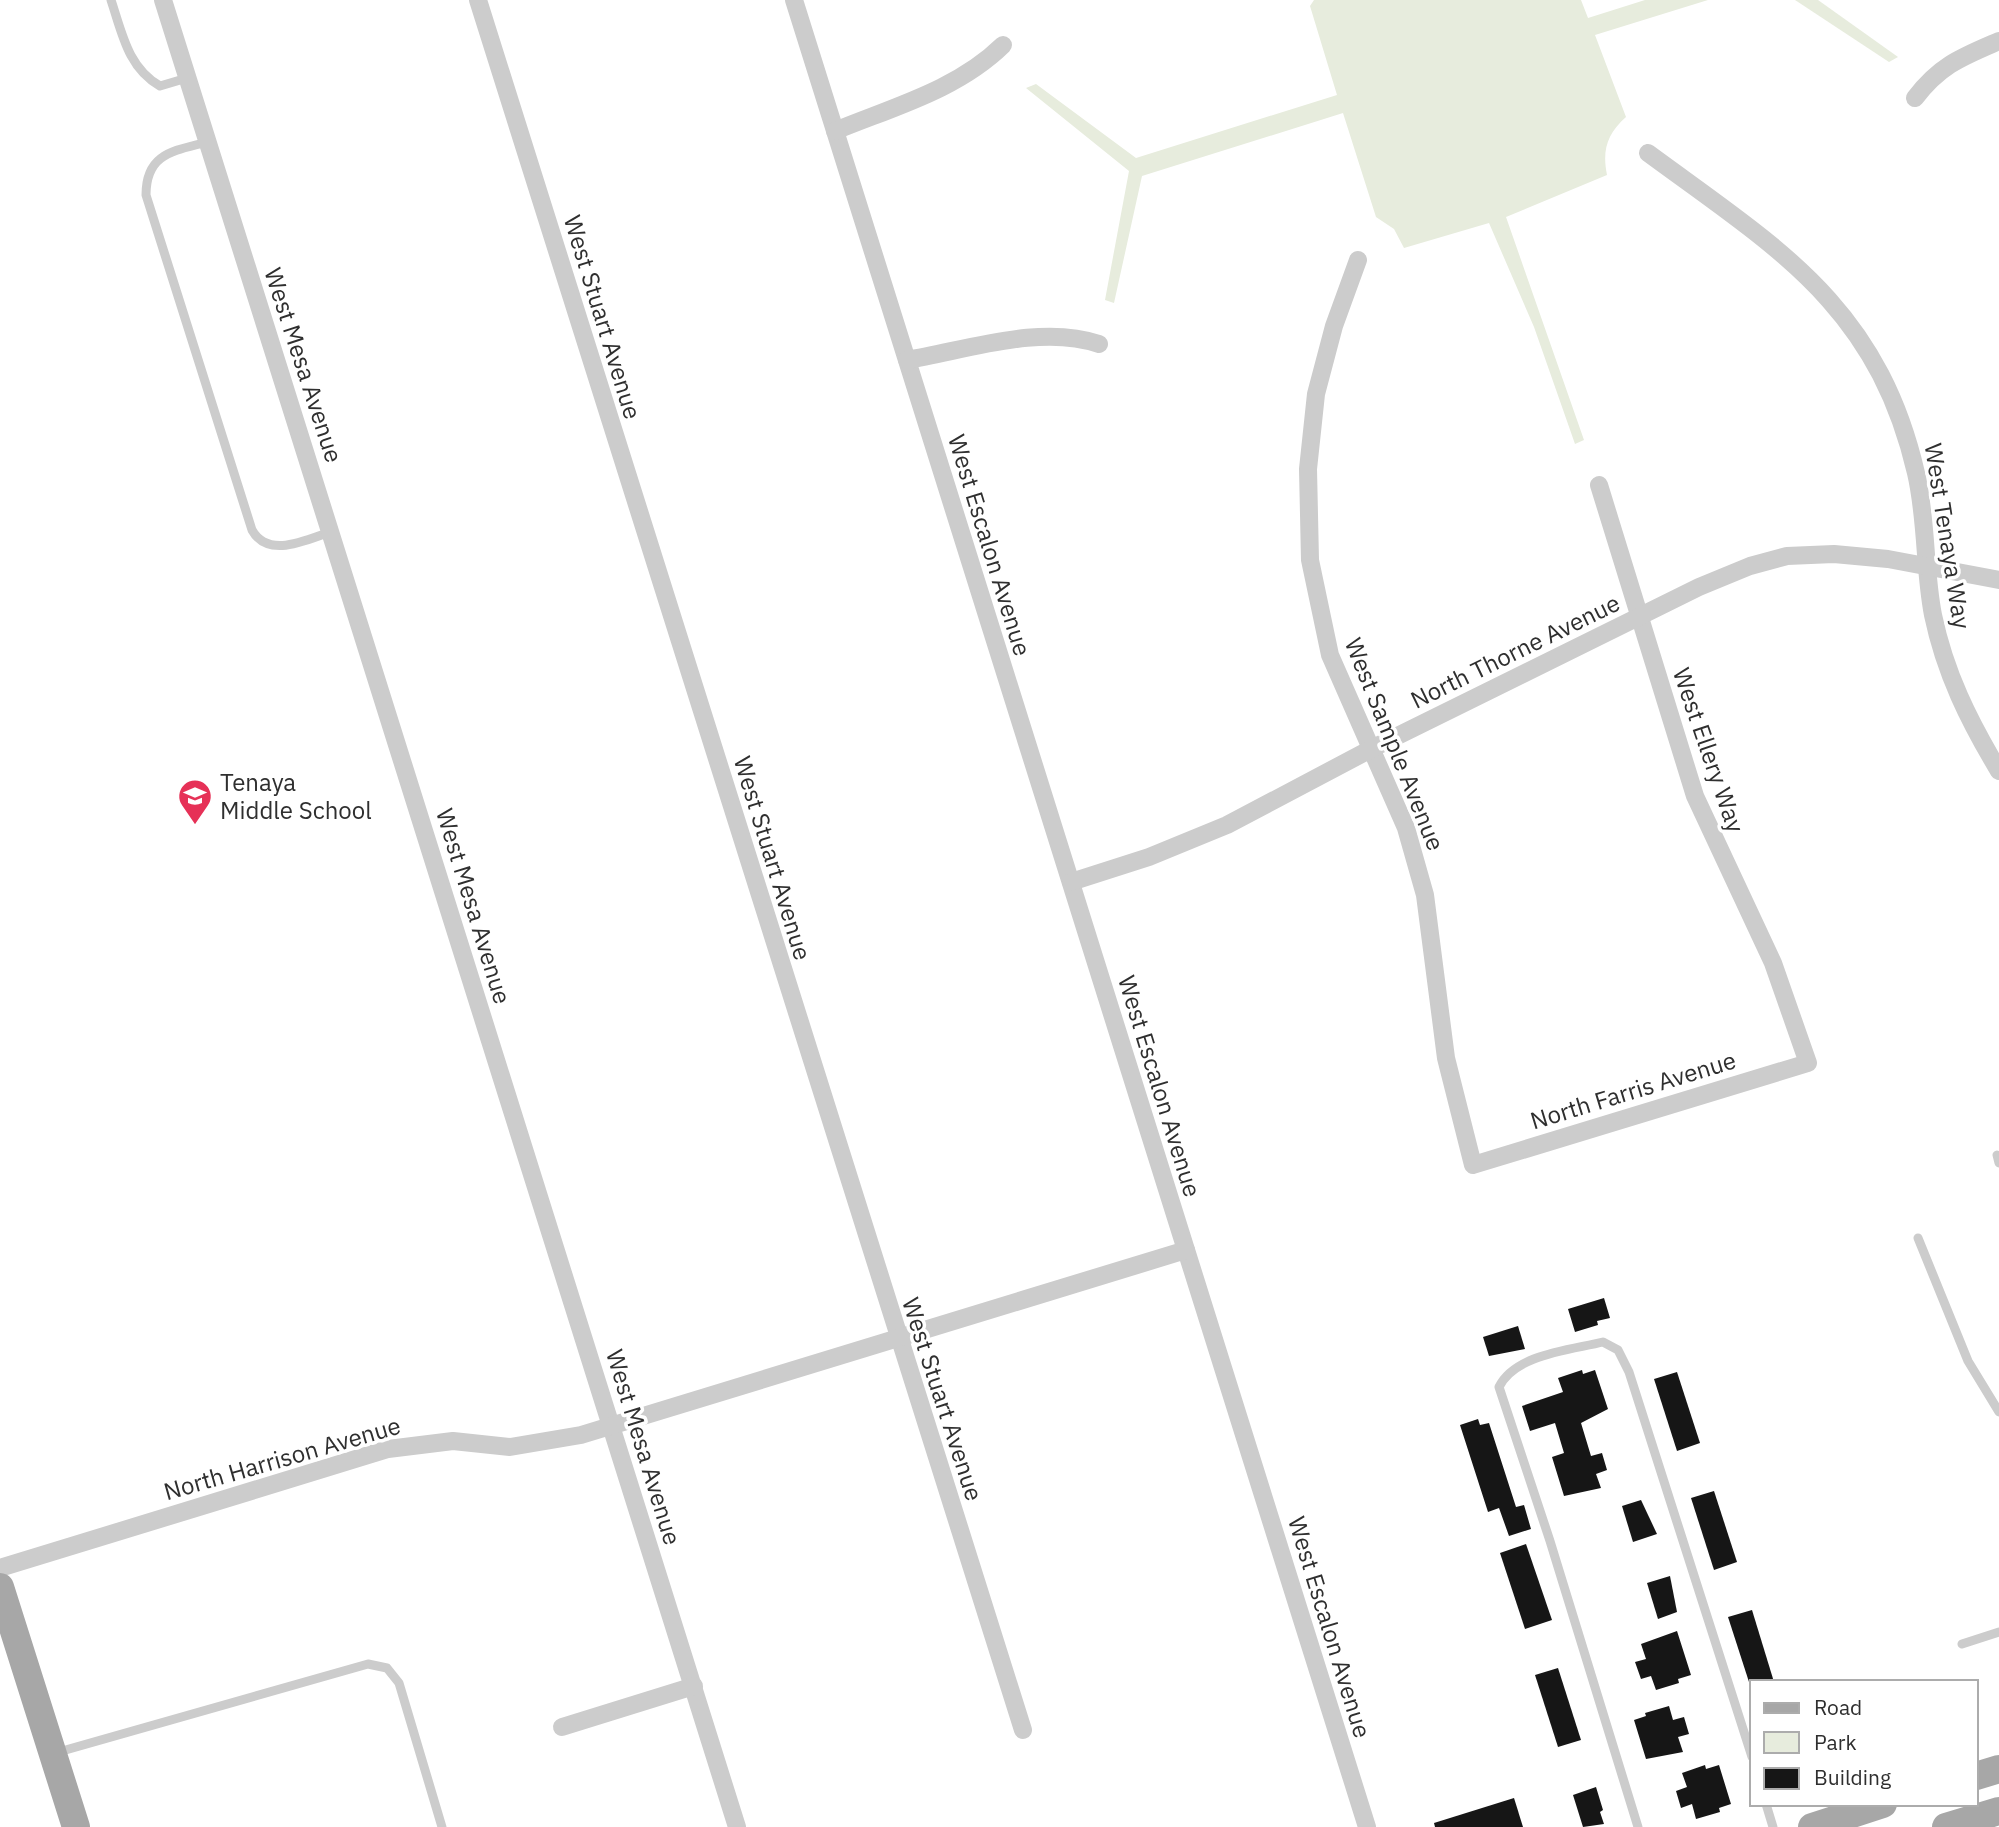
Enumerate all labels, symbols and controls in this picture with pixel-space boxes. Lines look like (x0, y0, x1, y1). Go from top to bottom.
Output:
street label: West Stuart Avenue (557, 211, 649, 423)
street label: West Mesa Avenue (257, 264, 351, 466)
street label: West Escalon Avenue (941, 430, 1039, 660)
street label: West Tenaya Way (1918, 441, 1978, 631)
street label: North Thorne Avenue (1405, 586, 1625, 716)
street label: West Sample Avenue (1338, 633, 1452, 855)
street label: West Ellery Way (1666, 663, 1752, 837)
street label: West Stuart Avenue (727, 752, 819, 964)
place label: Tenaya Middle School (220, 766, 372, 826)
school or university icon: Tenaya Middle School (176, 777, 214, 826)
street label: West Mesa Avenue (429, 804, 519, 1008)
street label: West Escalon Avenue (1111, 971, 1209, 1201)
street label: North Farris Avenue (1526, 1043, 1740, 1137)
street label: West Stuart Avenue (895, 1293, 991, 1505)
street label: West Mesa Avenue (599, 1345, 689, 1549)
street label: North Harrison Avenue (160, 1409, 404, 1507)
street label: West Escalon Avenue (1281, 1512, 1379, 1742)
legend (1750, 1680, 1978, 1806)
text: Road (1814, 1693, 1862, 1721)
text: Park (1814, 1728, 1857, 1756)
text: Building (1814, 1763, 1891, 1791)

